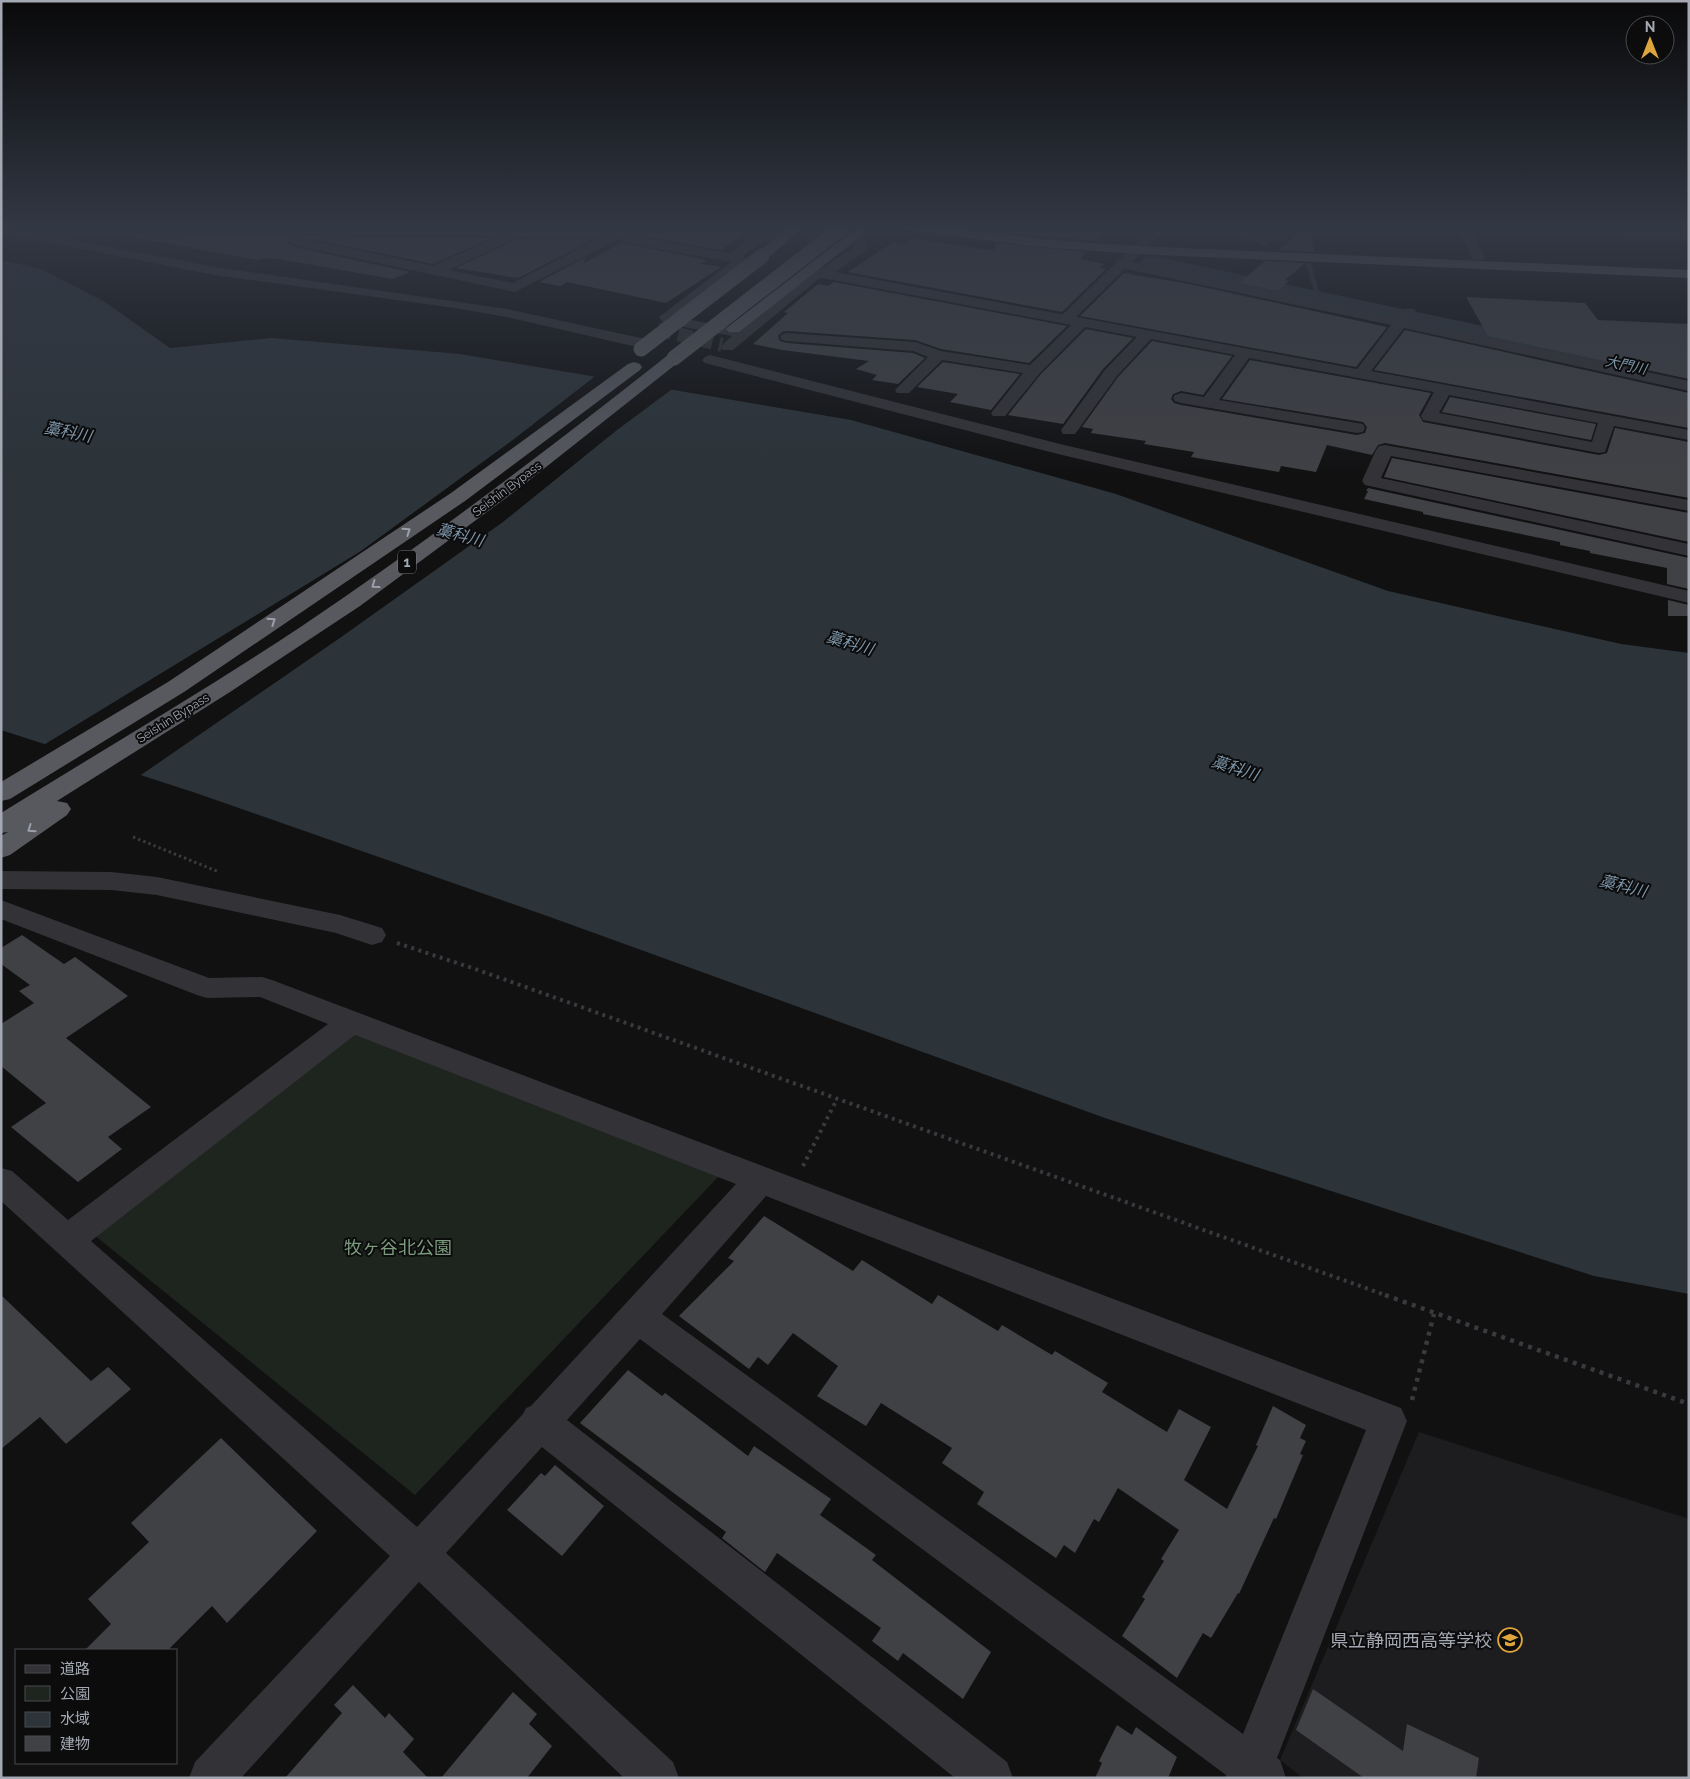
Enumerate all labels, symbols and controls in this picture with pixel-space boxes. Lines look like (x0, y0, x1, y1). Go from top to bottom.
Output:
north arrow (1625, 15, 1675, 65)
text: N (1645, 19, 1655, 35)
water label: 大門川 (1604, 353, 1650, 378)
water label: 藁科川 (43, 418, 95, 446)
street label: Seishin Bypass (470, 459, 544, 519)
water label: 藁科川 (434, 520, 488, 551)
one-way arrow (401, 528, 411, 537)
road number: 1 (398, 550, 416, 574)
one-way arrow (371, 579, 381, 588)
one-way arrow (266, 618, 276, 627)
water label: 藁科川 (824, 627, 878, 660)
street label: Seishin Bypass (134, 690, 212, 746)
water label: 藁科川 (1209, 752, 1263, 785)
one-way arrow (27, 823, 36, 832)
water label: 藁科川 (1597, 871, 1651, 902)
park label: 牧ヶ谷北公園 (344, 1237, 452, 1258)
school or university icon: 県立静岡西高等学校 (1497, 1627, 1523, 1653)
place label: 県立静岡西高等学校 (1330, 1630, 1492, 1651)
legend (15, 1649, 178, 1764)
text: 道路 (60, 1660, 90, 1678)
text: 公園 (60, 1685, 90, 1703)
text: 水域 (60, 1710, 90, 1728)
text: 建物 (60, 1735, 90, 1753)

